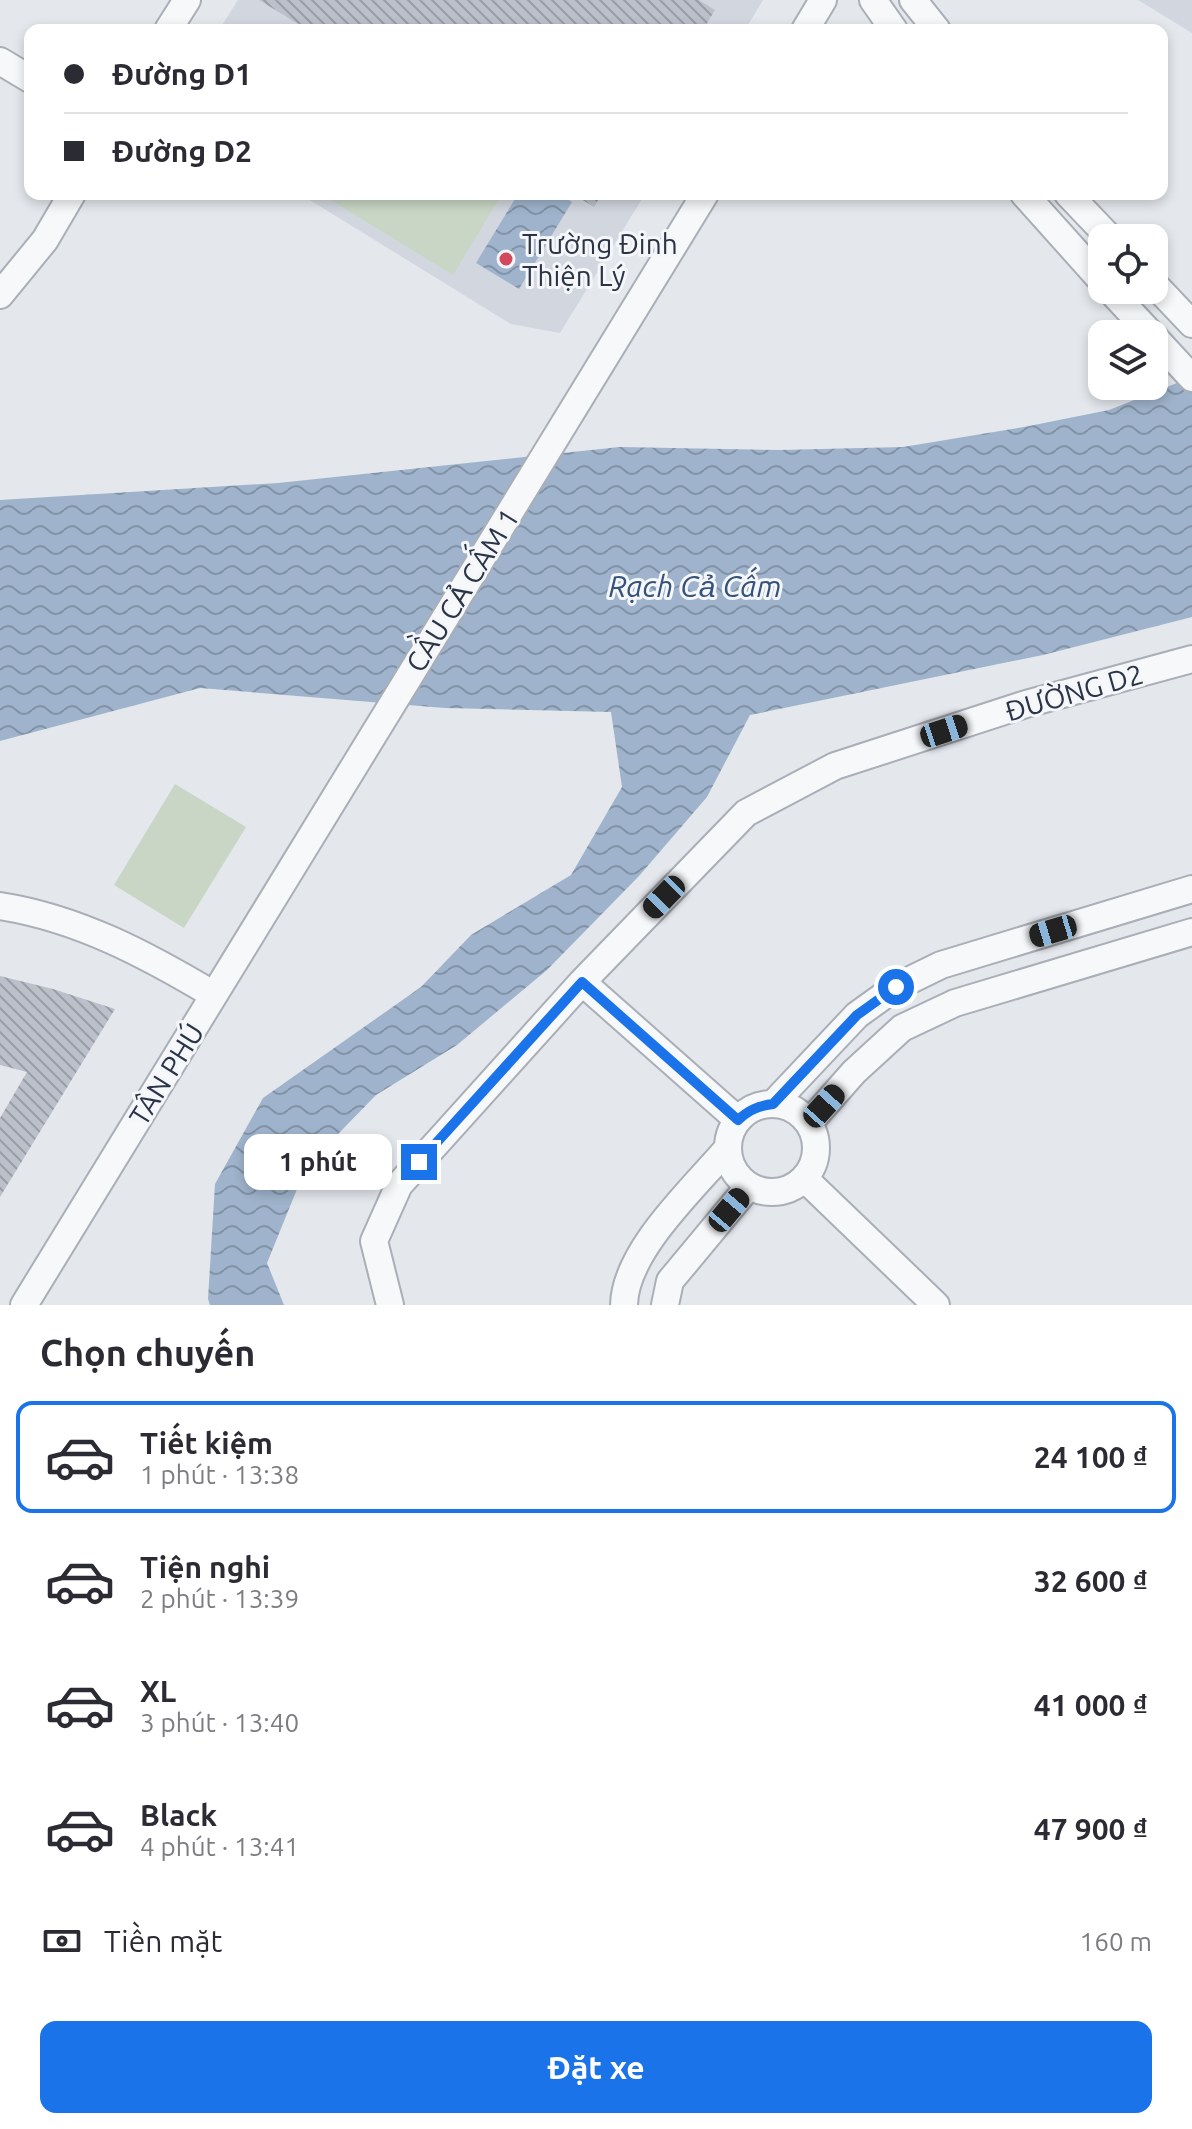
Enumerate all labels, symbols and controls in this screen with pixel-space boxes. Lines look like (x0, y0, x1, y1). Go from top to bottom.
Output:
text: Đường D1 (112, 57, 252, 91)
text: Đường D2 (112, 134, 252, 168)
map controls (1088, 224, 1168, 400)
button: locate (1088, 224, 1168, 304)
place label: Trường Đinh Thiện Lý (522, 228, 678, 291)
marker: Trường Đinh Thiện Lý (497, 250, 515, 268)
button: layers (1088, 320, 1168, 400)
street label: CẦU CẢ CẤM 1 (393, 499, 525, 677)
water label: Rạch Cả Cấm (608, 566, 782, 603)
street label: ĐƯỜNG D2 (1001, 657, 1147, 726)
car (917, 712, 971, 750)
car (639, 871, 689, 923)
car (1027, 913, 1079, 949)
route start (878, 969, 914, 1005)
street label: TÂN PHÚ (122, 1017, 209, 1131)
car (799, 1080, 849, 1132)
callout: 1 phút (243, 1134, 391, 1190)
route end (401, 1144, 437, 1180)
text: 1 phút (279, 1147, 357, 1176)
car (704, 1184, 754, 1236)
text: Chọn chuyến (40, 1332, 255, 1373)
icon: car (44, 1421, 116, 1493)
text: Tiết kiệm (140, 1426, 273, 1460)
text: 24 100 ₫ (1034, 1440, 1148, 1474)
text: 1 phút · 13:38 (140, 1460, 299, 1489)
icon: car (44, 1545, 116, 1617)
text: Tiện nghi (140, 1550, 270, 1584)
text: 32 600 ₫ (1034, 1564, 1148, 1598)
text: 2 phút · 13:39 (140, 1584, 299, 1613)
icon: car (44, 1669, 116, 1741)
text: XL (140, 1674, 176, 1708)
text: 41 000 ₫ (1034, 1688, 1148, 1722)
text: 3 phút · 13:40 (140, 1708, 299, 1737)
icon: car (44, 1793, 116, 1865)
text: Black (140, 1798, 217, 1832)
text: 47 900 ₫ (1034, 1812, 1148, 1846)
text: 4 phút · 13:41 (140, 1832, 299, 1861)
icon: cash (40, 1919, 84, 1963)
text: Tiền mặt (104, 1924, 222, 1958)
text: 160 m (1080, 1927, 1152, 1956)
button: Đặt xe (40, 2021, 1152, 2113)

